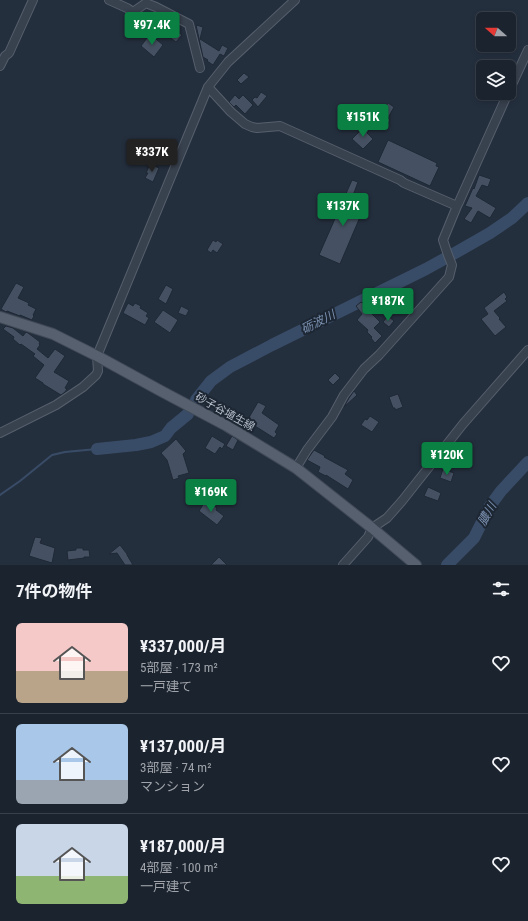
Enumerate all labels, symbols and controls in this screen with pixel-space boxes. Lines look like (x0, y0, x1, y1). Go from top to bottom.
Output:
pin: ¥97.4K (119, 12, 185, 46)
north arrow (476, 12, 516, 52)
map controls (476, 12, 516, 100)
text: ¥97.4K (134, 17, 170, 32)
button: layers (476, 60, 516, 100)
pin: ¥151K (335, 104, 391, 138)
text: ¥151K (346, 109, 380, 124)
pin: ¥337K (124, 139, 180, 173)
text: ¥337K (135, 144, 169, 159)
pin: ¥137K (315, 193, 371, 227)
text: ¥137K (326, 198, 360, 213)
pin: ¥187K (360, 288, 416, 322)
text: ¥187K (371, 293, 405, 308)
water label: 砺波川 (299, 307, 339, 336)
street label: 砂子谷埴生線 (193, 390, 257, 434)
pin: ¥120K (419, 442, 475, 476)
text: ¥120K (430, 447, 464, 462)
pin: ¥169K (183, 479, 239, 513)
text: ¥169K (194, 484, 228, 499)
water label: 膿川 (475, 498, 500, 528)
icon: filters (490, 578, 512, 600)
text: 7件の物件 (16, 581, 93, 601)
text: ¥337,000/月 (140, 636, 226, 656)
icon: home (48, 639, 96, 687)
icon: heart (490, 652, 512, 674)
text: 5部屋 · 173 m² (140, 660, 218, 675)
text: 一戸建て (140, 679, 192, 694)
text: ¥137,000/月 (140, 736, 226, 756)
icon: home (48, 740, 96, 788)
icon: heart (490, 753, 512, 775)
text: 3部屋 · 74 m² (140, 760, 211, 775)
text: マンション (140, 779, 205, 794)
text: ¥187,000/月 (140, 836, 226, 856)
icon: home (48, 840, 96, 888)
icon: heart (490, 853, 512, 875)
text: 4部屋 · 100 m² (140, 860, 218, 875)
text: 一戸建て (140, 879, 192, 894)

